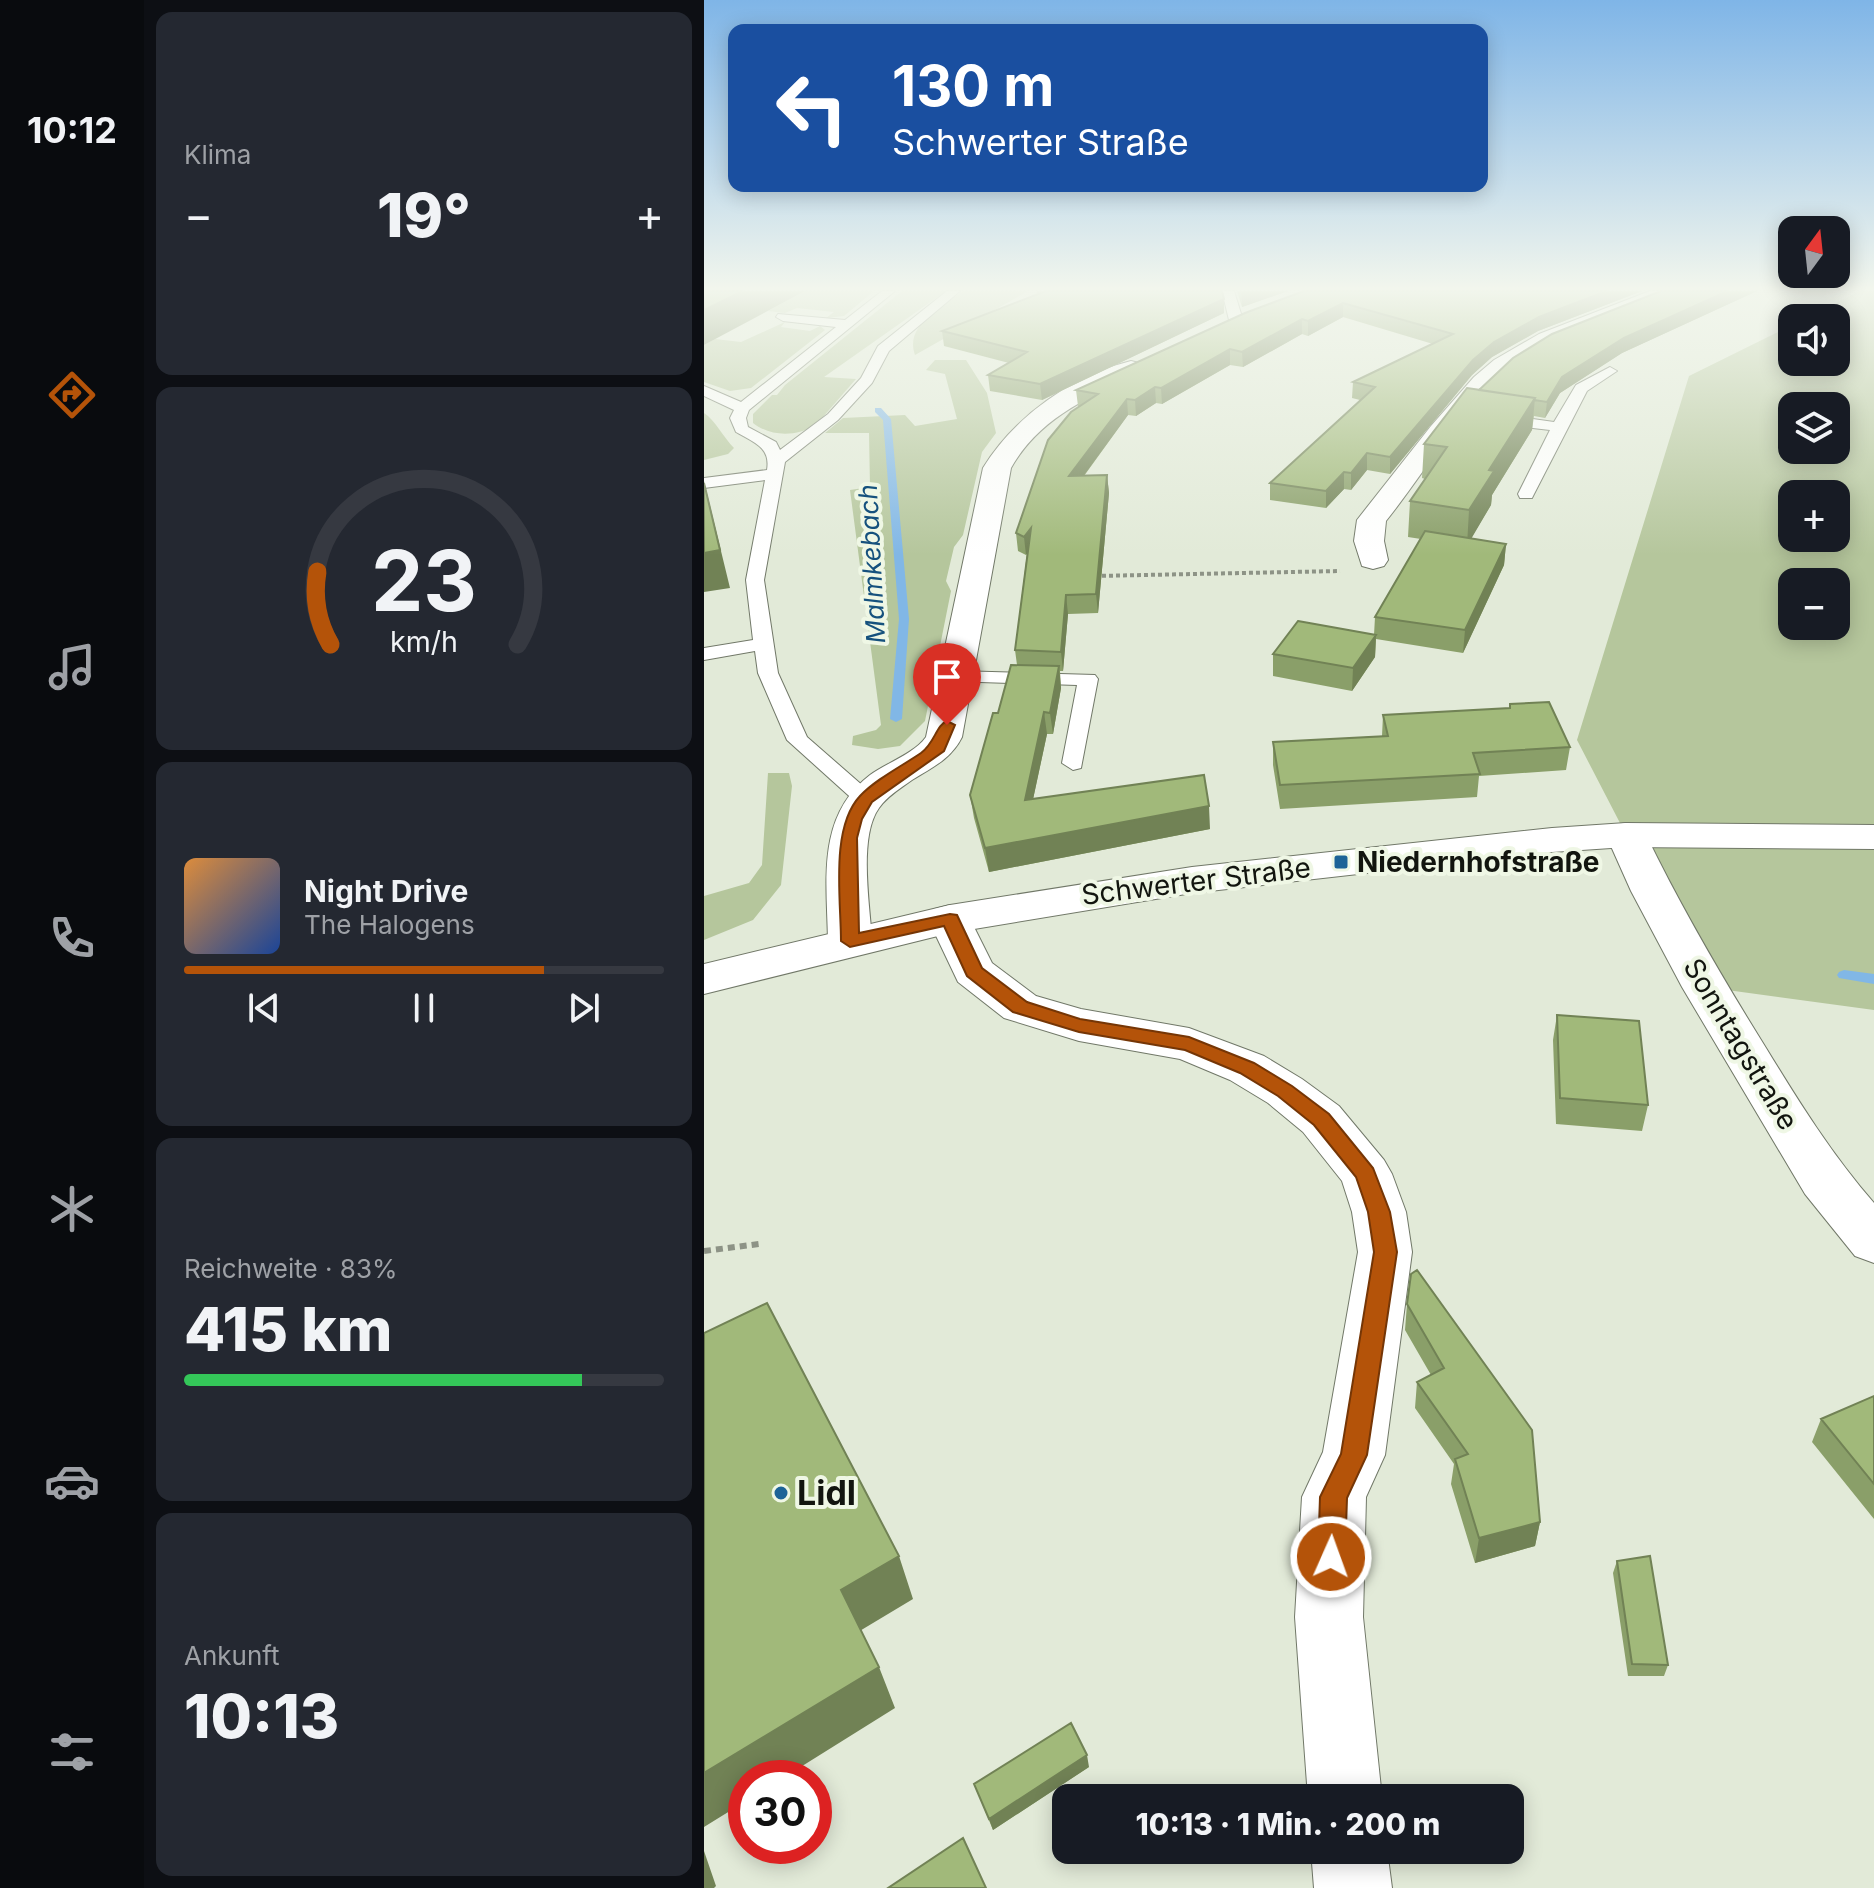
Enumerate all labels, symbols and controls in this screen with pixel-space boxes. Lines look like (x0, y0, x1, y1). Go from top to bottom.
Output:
text: 130 m (892, 52, 1054, 120)
icon: left (760, 56, 864, 160)
text: 10:12 (27, 108, 117, 152)
text: Schwerter Straße (892, 120, 1189, 164)
text: Klima (184, 139, 251, 170)
text: 19° (377, 179, 471, 251)
text: − (184, 188, 213, 242)
text: + (635, 188, 664, 242)
north arrow (1778, 216, 1850, 288)
map controls (1778, 216, 1850, 640)
button: sound (1778, 304, 1850, 376)
icon: directions (44, 367, 100, 423)
button: layers (1778, 392, 1850, 464)
button: + (1778, 480, 1850, 552)
water label: Malmkebach (852, 484, 891, 644)
text: 23 (371, 529, 477, 630)
button: − (1778, 568, 1850, 640)
text: km/h (390, 624, 458, 659)
icon: music (44, 639, 100, 695)
pin (913, 643, 981, 725)
icon: arrive (925, 655, 969, 699)
place label: Niedernhofstraße (1357, 845, 1600, 879)
street label: Schwerter Straße (1079, 850, 1313, 912)
marker: Niedernhofstraße (1332, 853, 1350, 871)
text: Night Drive (304, 873, 468, 909)
text: The Halogens (304, 909, 475, 940)
icon: phone (44, 910, 100, 966)
street label: Sonntagstraße (1677, 952, 1805, 1136)
icon: previous (242, 986, 286, 1030)
icon: pause (402, 986, 446, 1030)
icon: next (562, 986, 606, 1030)
icon: climate (44, 1181, 100, 1237)
text: Reichweite · 83% (184, 1253, 398, 1284)
text: 415 km (184, 1293, 393, 1365)
icon: car (44, 1453, 100, 1509)
place label: Lidl (797, 1472, 856, 1513)
marker: Lidl (772, 1484, 790, 1502)
position arrow (1289, 1515, 1373, 1599)
text: Ankunft (184, 1640, 280, 1671)
text: 10:13 (184, 1680, 339, 1752)
icon: filters (44, 1724, 100, 1780)
speed limit sign: 30 (728, 1760, 832, 1864)
text: 10:13 · 1 Min. · 200 m (1136, 1806, 1440, 1842)

